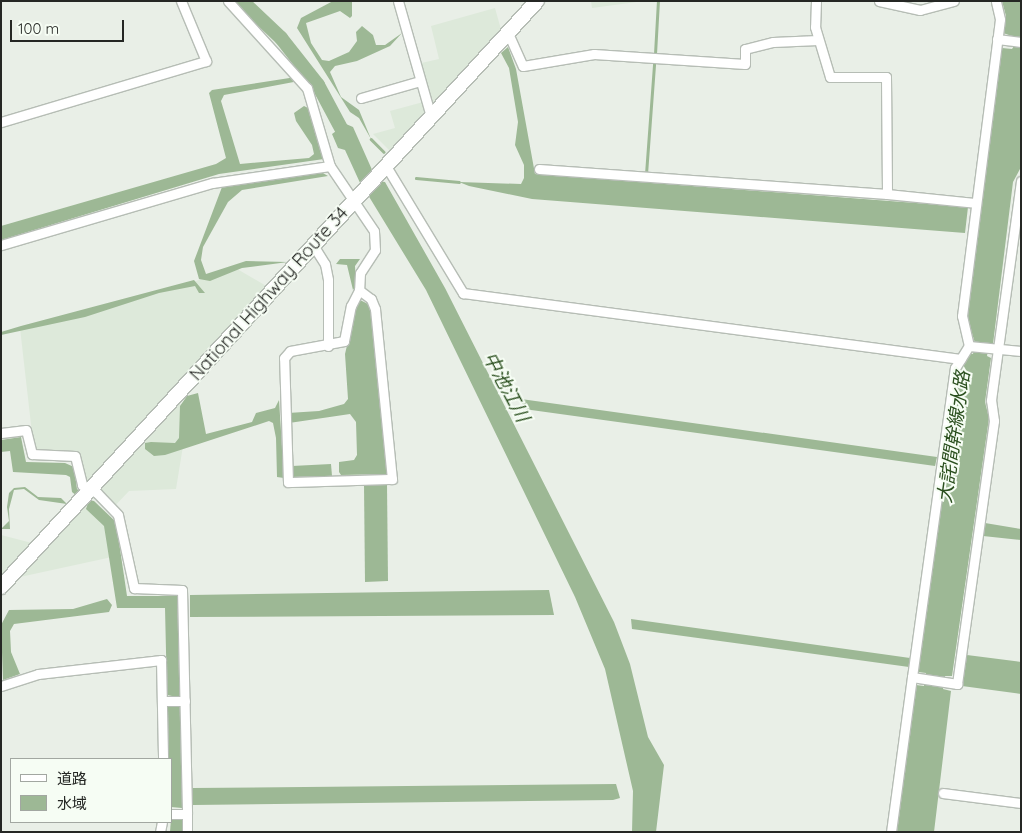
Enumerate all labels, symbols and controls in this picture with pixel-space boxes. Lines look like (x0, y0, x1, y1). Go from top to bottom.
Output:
scale bar (12, 10, 126, 42)
text: 100 m (18, 19, 59, 38)
street label: National Highway Route 34 (185, 203, 353, 385)
water label: 中池江川 (478, 348, 534, 426)
water label: 大詫間幹線水路 (933, 370, 975, 504)
legend (10, 758, 172, 823)
text: 道路 (57, 769, 87, 788)
text: 水域 (57, 794, 87, 813)

